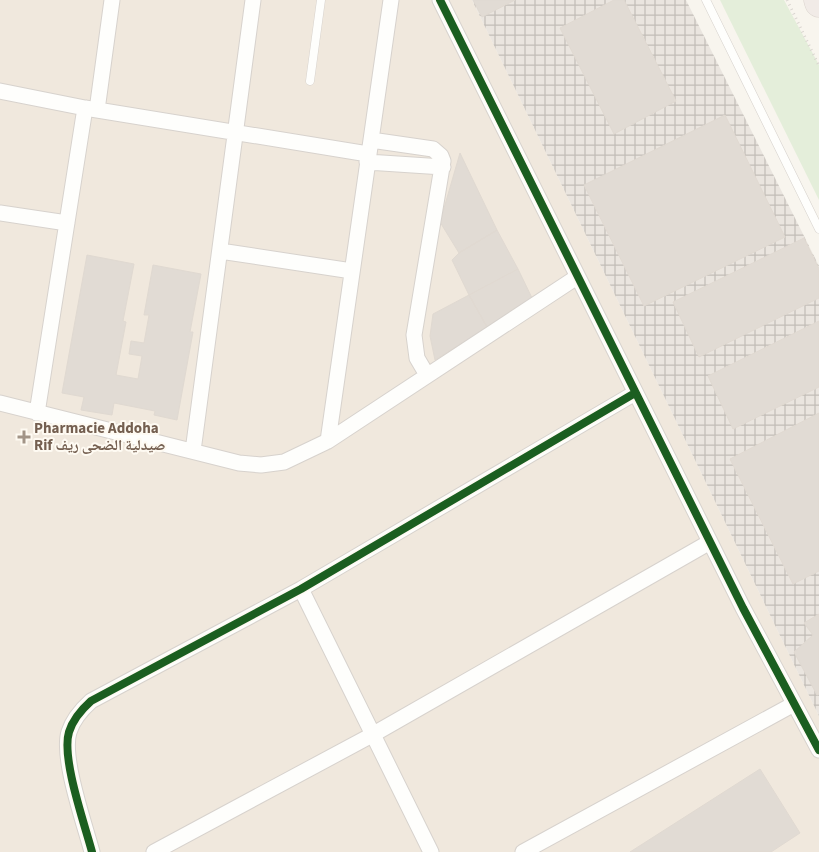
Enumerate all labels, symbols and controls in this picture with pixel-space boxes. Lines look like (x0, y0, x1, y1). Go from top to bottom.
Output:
place label: Pharmacie Addoha Rif صيدلية الضحى ريف (34, 418, 165, 456)
marker: Pharmacie Addoha Rif صيدلية الضحى ريف (18, 431, 30, 443)

